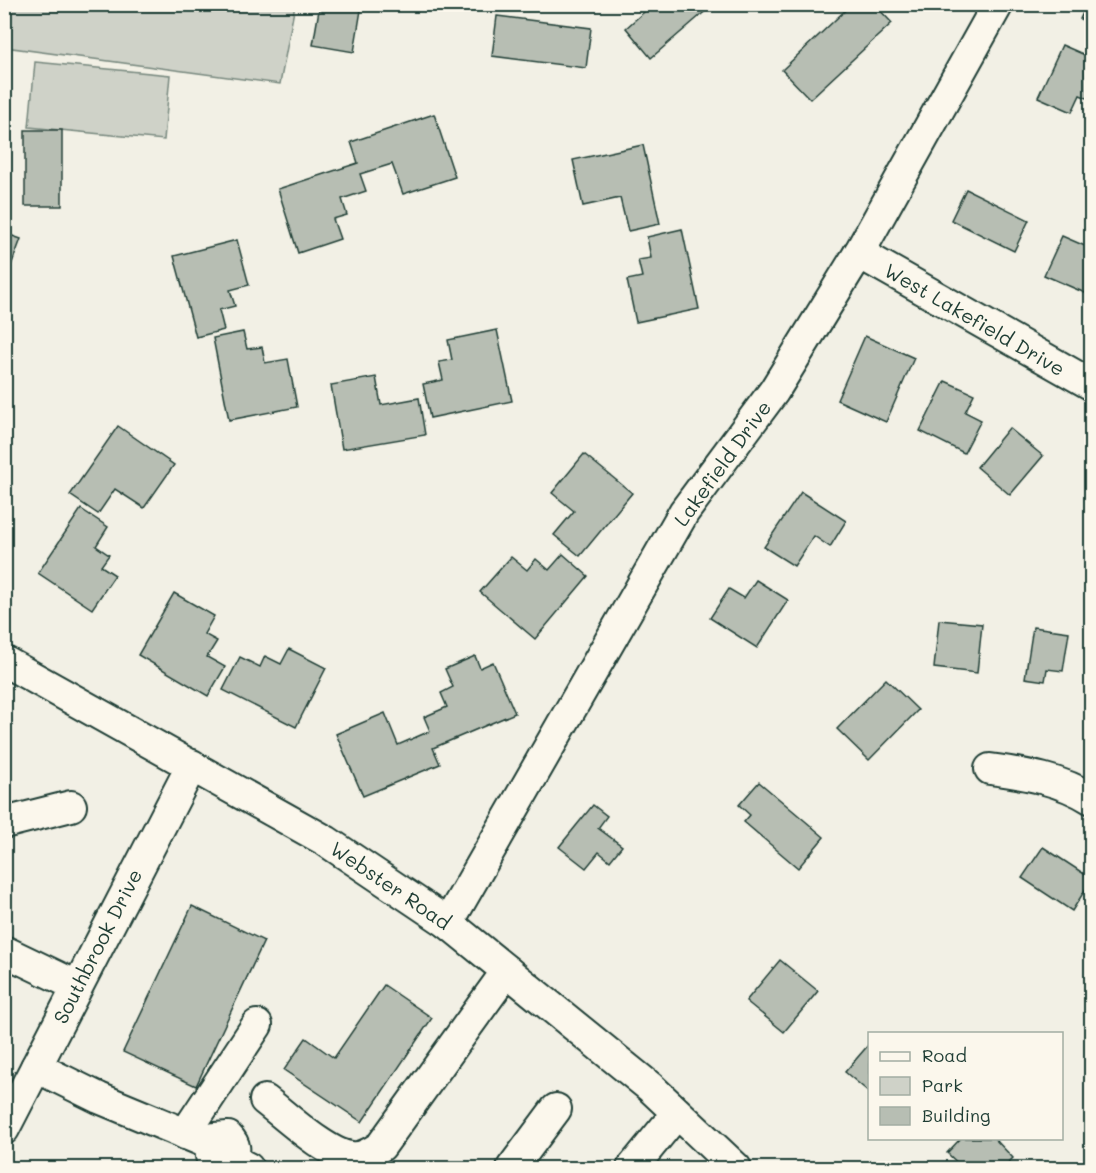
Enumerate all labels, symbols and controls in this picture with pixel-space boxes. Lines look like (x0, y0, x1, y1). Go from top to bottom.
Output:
street label: West Lakefield Drive (880, 257, 1070, 381)
street label: Lakefield Drive (668, 395, 776, 531)
street label: Webster Road (326, 835, 456, 935)
street label: Southbrook Drive (47, 864, 147, 1028)
legend (868, 1032, 1063, 1140)
text: Road (922, 1043, 967, 1067)
text: Park (922, 1073, 963, 1097)
text: Building (922, 1103, 990, 1127)

